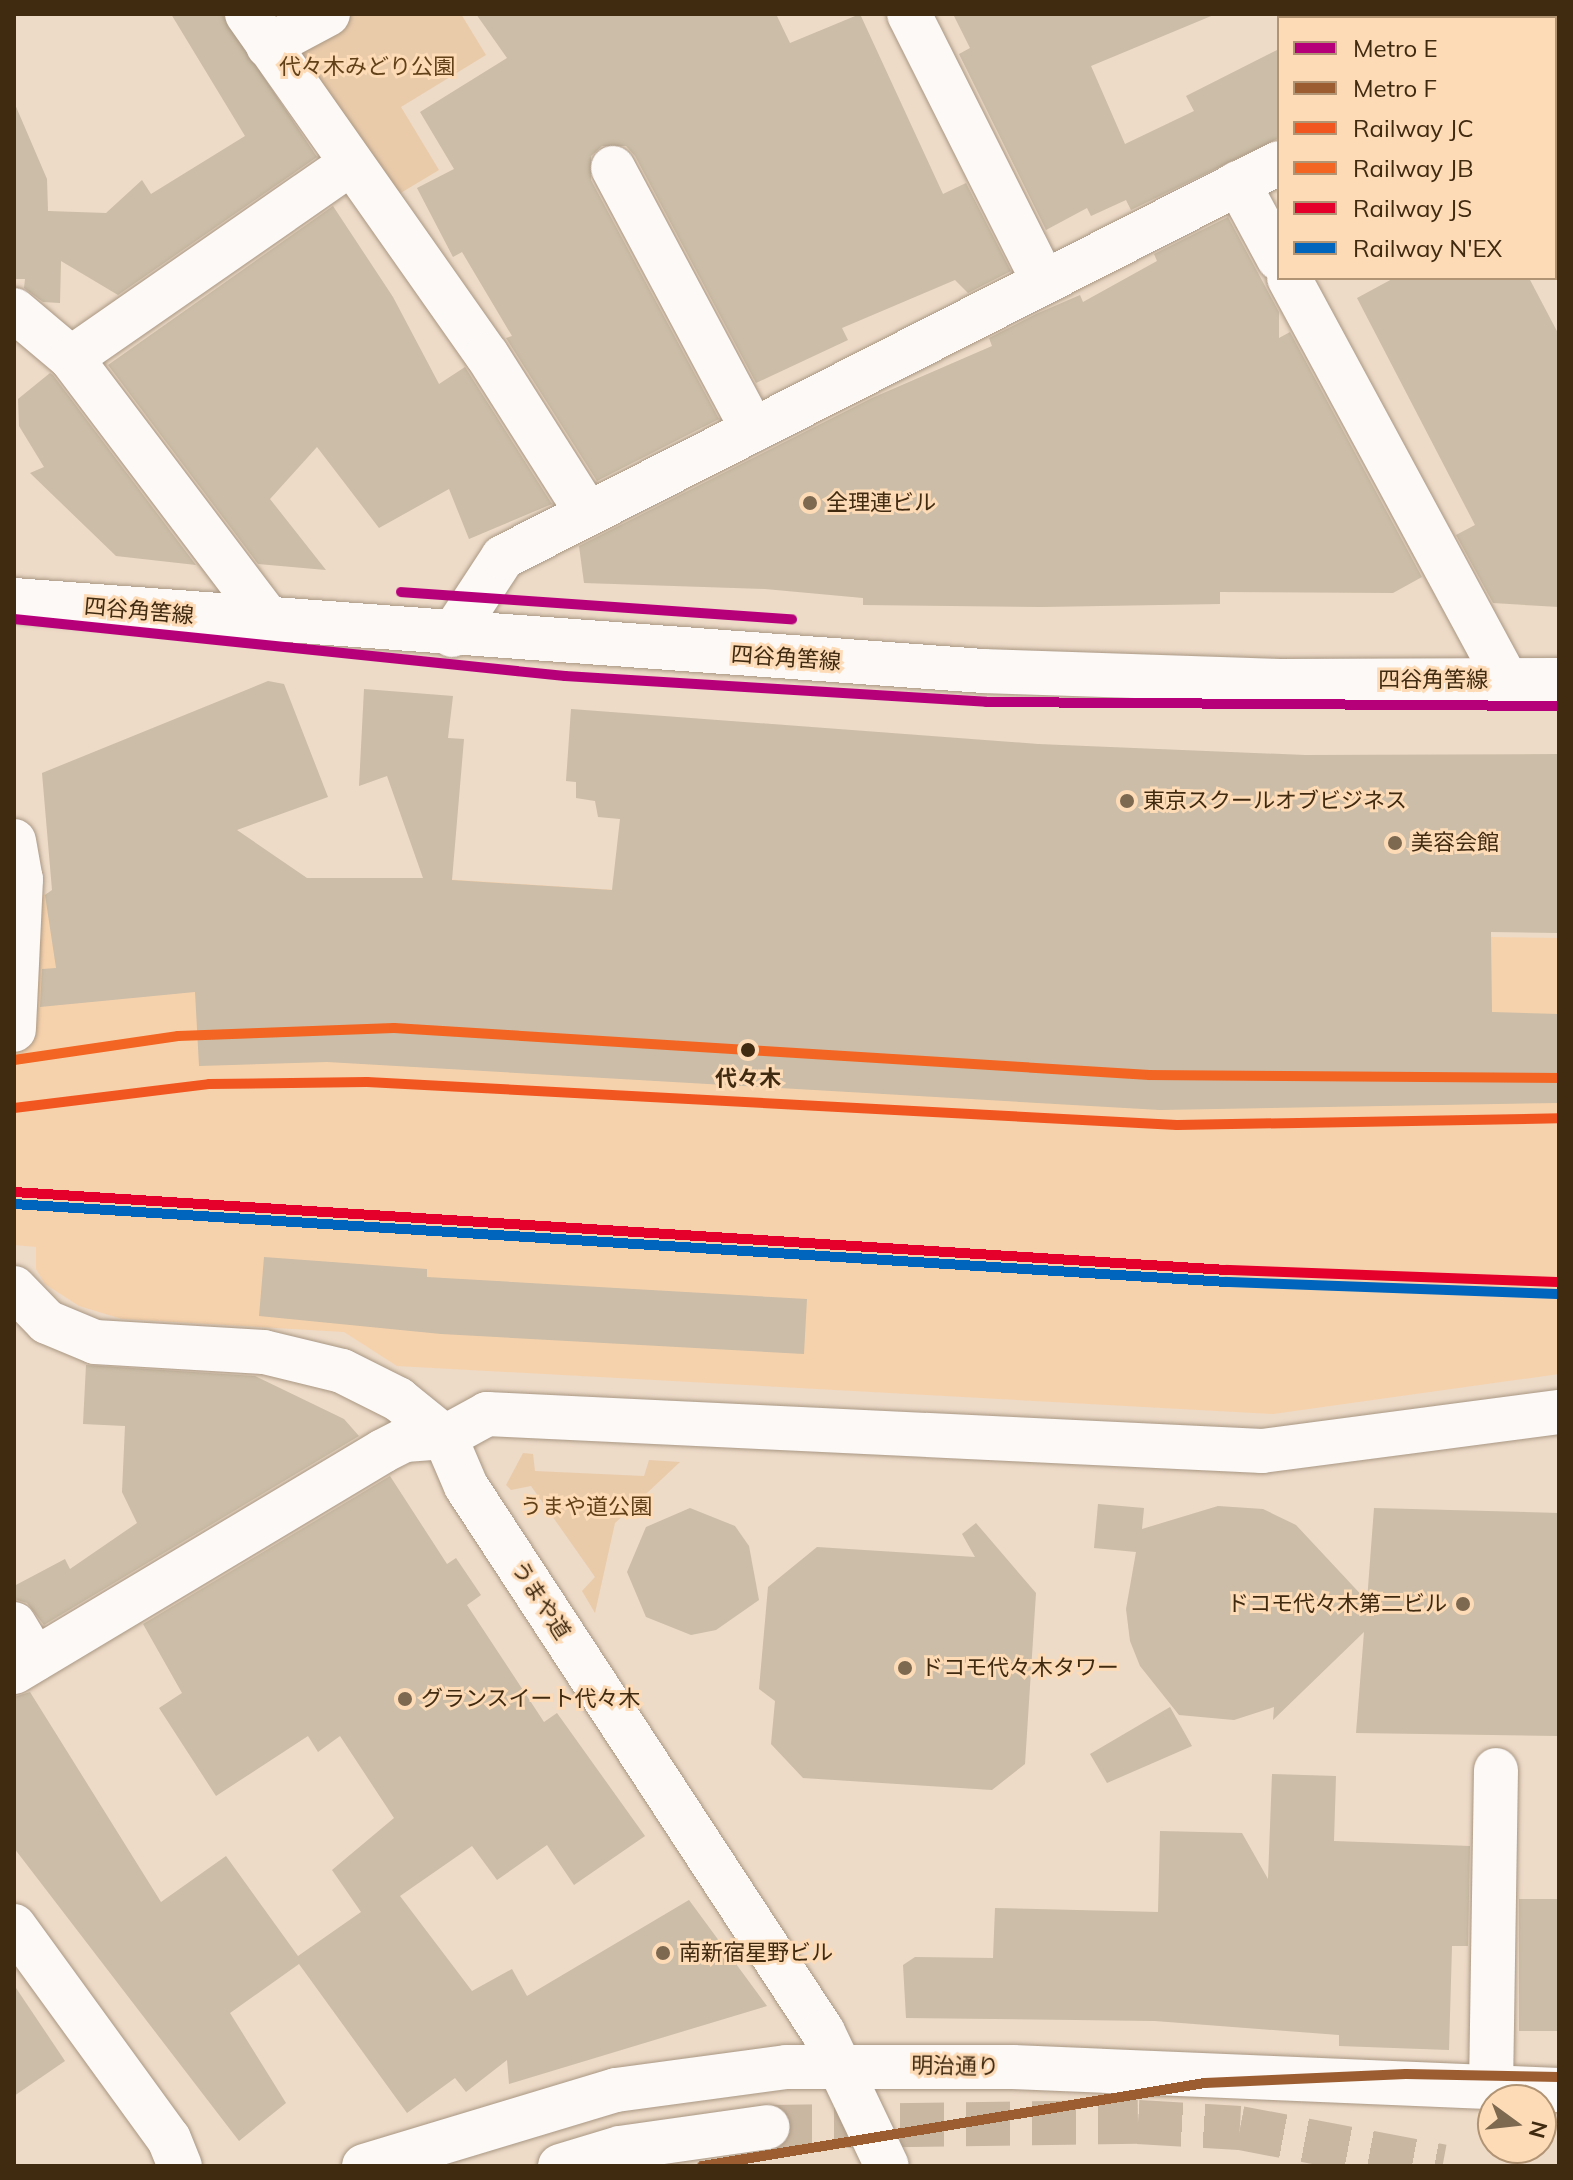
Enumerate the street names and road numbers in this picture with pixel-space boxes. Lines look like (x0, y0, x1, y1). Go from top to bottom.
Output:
street label: 四谷角筈線 (83, 593, 195, 629)
street label: 四谷角筈線 (730, 641, 842, 675)
street label: 四谷角筈線 (1378, 667, 1488, 693)
street label: うまや道 (506, 1556, 576, 1644)
street label: 明治通り (911, 2052, 999, 2080)

